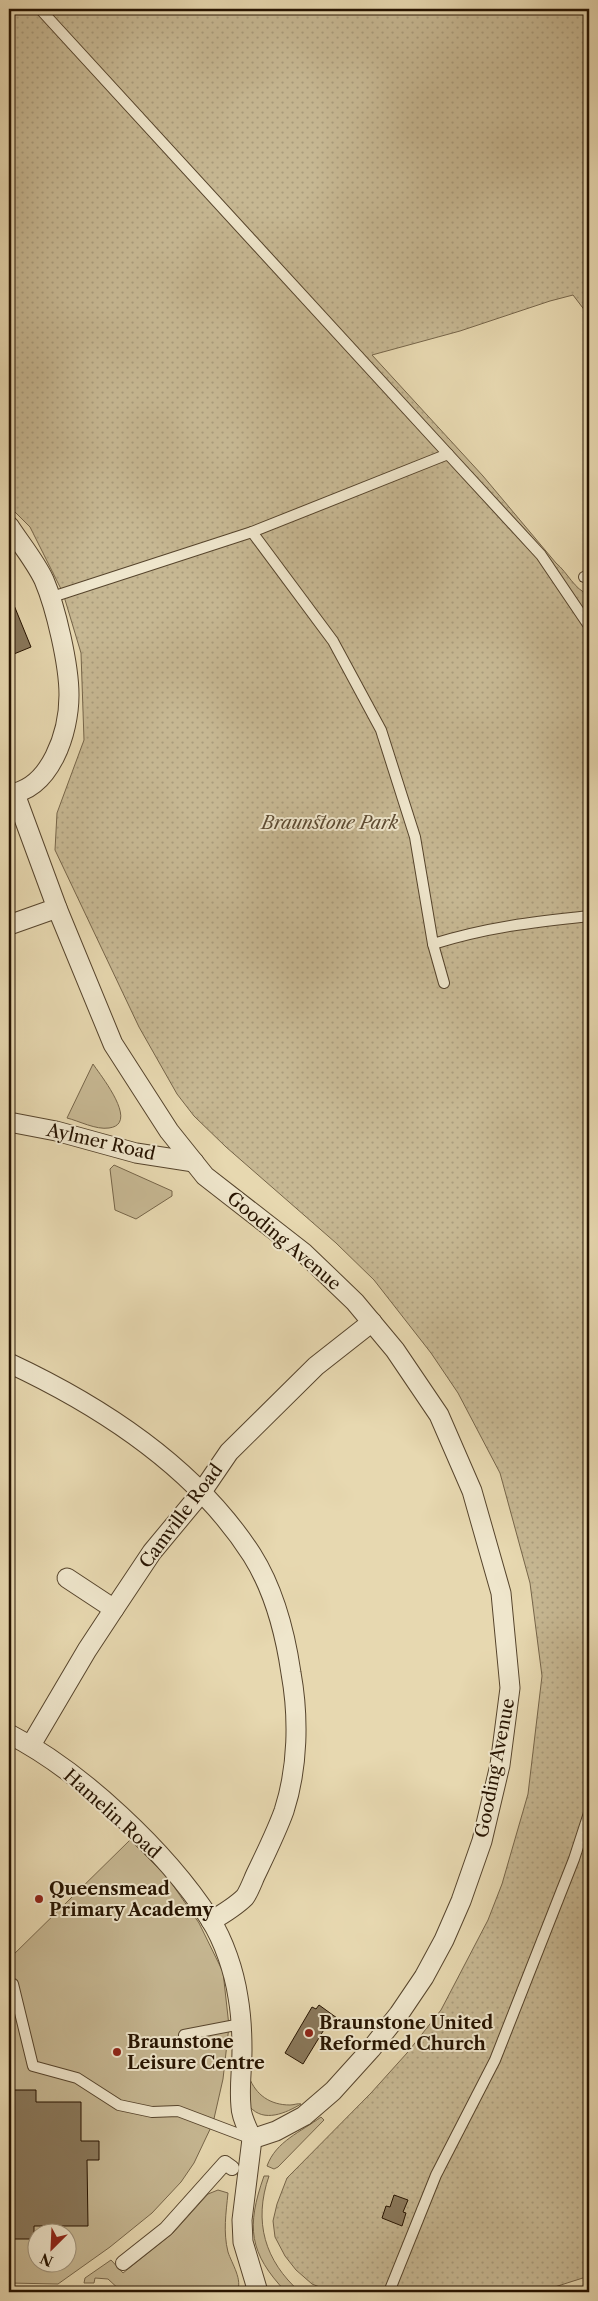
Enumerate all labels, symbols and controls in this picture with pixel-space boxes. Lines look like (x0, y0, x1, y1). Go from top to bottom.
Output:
park label: Braunstone Park (260, 812, 399, 834)
street label: Aylmer Road (44, 1119, 158, 1165)
street label: Gooding Avenue (223, 1187, 345, 1295)
street label: Camville Road (135, 1459, 227, 1573)
street label: Gooding Avenue (471, 1696, 519, 1840)
street label: Hamelin Road (59, 1765, 165, 1863)
place label: Queensmead Primary Academy (49, 1878, 214, 1921)
marker: Queensmead Primary Academy (33, 1893, 45, 1905)
place label: Braunstone United Reformed Church (319, 2012, 493, 2055)
marker: Braunstone United Reformed Church (303, 2027, 315, 2039)
place label: Braunstone Leisure Centre (127, 2031, 265, 2074)
marker: Braunstone Leisure Centre (111, 2046, 123, 2058)
north arrow (28, 2224, 78, 2274)
text: N (37, 2249, 56, 2271)

